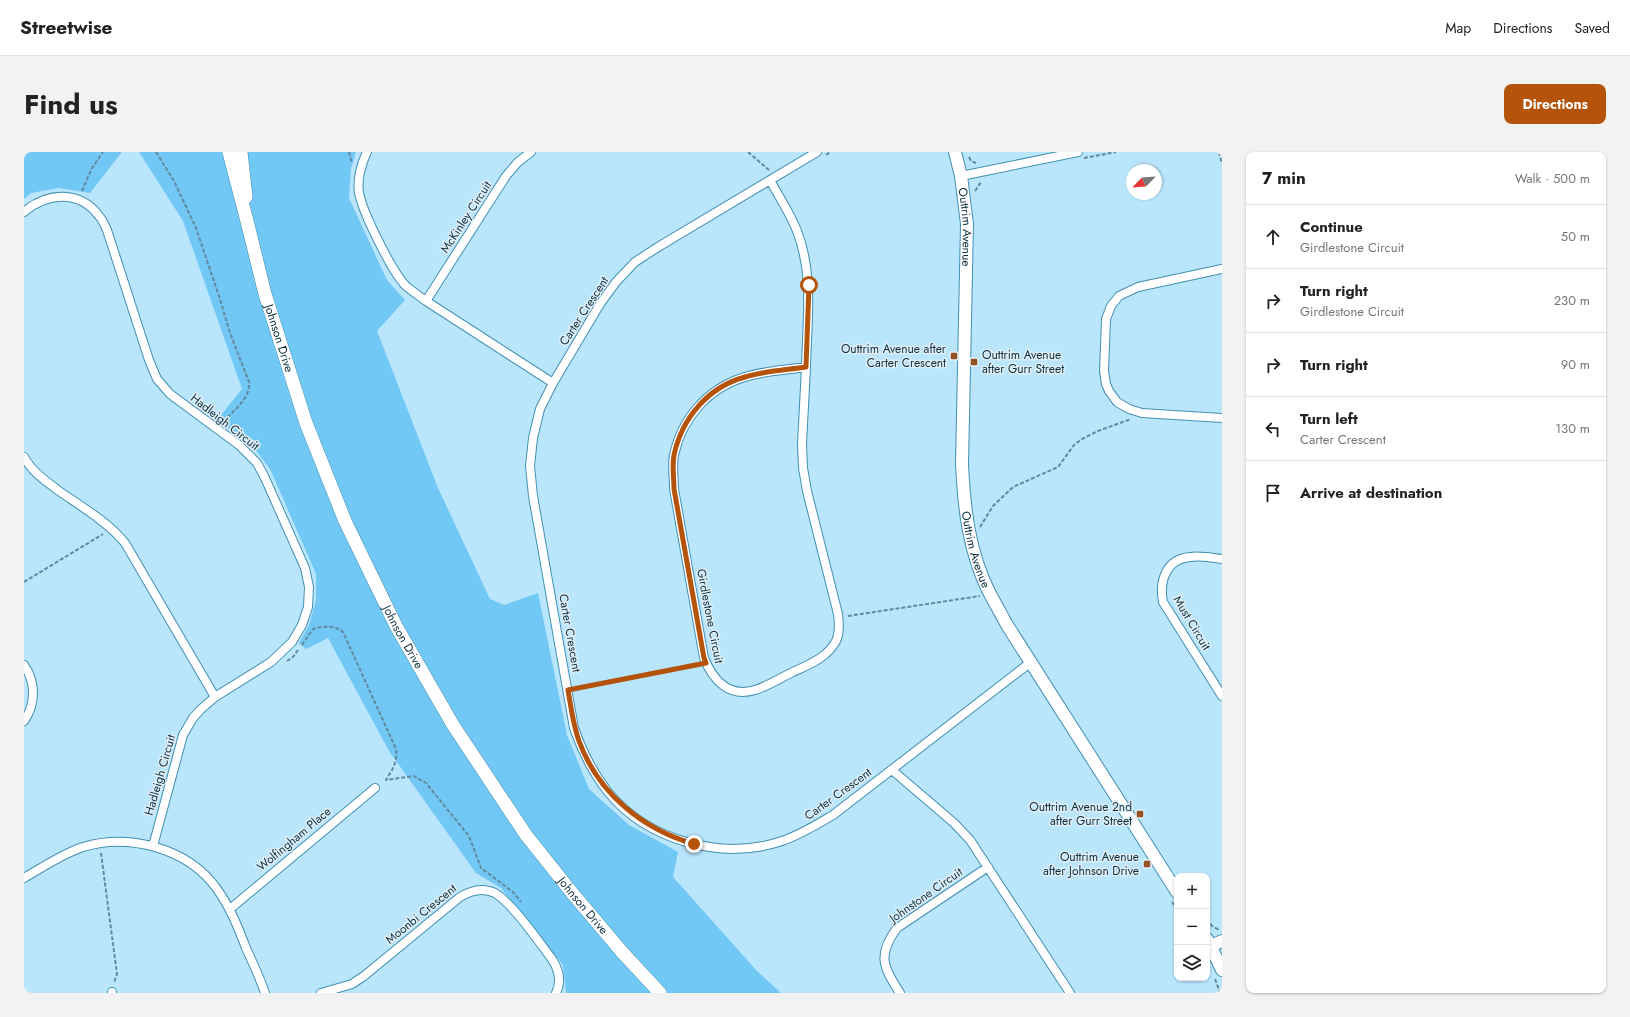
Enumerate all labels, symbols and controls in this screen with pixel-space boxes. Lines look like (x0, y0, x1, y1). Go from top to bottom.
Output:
text: Streetwise (20, 14, 113, 41)
text: Map (1445, 18, 1471, 38)
text: Directions (1493, 18, 1553, 38)
text: Saved (1575, 18, 1610, 38)
text: Find us (24, 84, 118, 125)
button: Directions (1504, 84, 1606, 124)
north arrow (1126, 164, 1162, 200)
text: 7 min (1262, 166, 1306, 190)
text: Walk · 500 m (1515, 169, 1590, 188)
street label: McKinley Circuit (436, 177, 496, 257)
street label: Outtrim Avenue (954, 186, 976, 267)
text: Continue (1300, 216, 1363, 238)
icon: ahead (1262, 226, 1284, 248)
text: 50 m (1561, 227, 1590, 246)
text: Girdlestone Circuit (1300, 238, 1404, 257)
street label: Carter Crescent (555, 273, 613, 349)
route start (800, 276, 818, 294)
text: Turn right (1300, 280, 1368, 302)
icon: right (1262, 290, 1284, 312)
text: 230 m (1554, 291, 1590, 310)
street label: Johnson Drive (259, 300, 298, 374)
text: Girdlestone Circuit (1300, 302, 1404, 321)
place label: Outtrim Avenue after Carter Crescent (841, 340, 947, 372)
place label: Outtrim Avenue after Gurr Street (982, 346, 1064, 378)
marker: Outtrim Avenue after Carter Crescent (949, 351, 959, 361)
icon: right (1262, 354, 1284, 376)
text: Turn right (1300, 354, 1368, 376)
text: 90 m (1561, 355, 1590, 374)
marker: Outtrim Avenue after Gurr Street (969, 357, 979, 367)
street label: Hadleigh Circuit (187, 389, 263, 455)
text: Turn left (1300, 408, 1358, 430)
icon: left (1262, 418, 1284, 440)
text: 130 m (1555, 419, 1590, 438)
text: Carter Crescent (1300, 430, 1386, 449)
icon: arrive (1262, 482, 1284, 504)
text: Arrive at destination (1300, 482, 1442, 504)
street label: Outtrim Avenue (957, 510, 995, 591)
street label: Girdlestone Circuit (692, 567, 728, 665)
street label: Carter Crescent (554, 592, 586, 674)
street label: Must Circuit (1169, 592, 1215, 654)
street label: Johnson Drive (377, 600, 428, 672)
street label: Hadleigh Circuit (140, 732, 180, 818)
street label: Carter Crescent (801, 763, 875, 825)
place label: Outtrim Avenue 2nd after Gurr Street (1029, 798, 1132, 830)
street label: Wolfingham Place (253, 803, 335, 875)
marker: Outtrim Avenue 2nd after Gurr Street (1135, 809, 1145, 819)
route end (685, 835, 703, 853)
place label: Outtrim Avenue after Johnson Drive (1043, 848, 1139, 880)
marker: Outtrim Avenue after Johnson Drive (1142, 859, 1152, 869)
street label: Johnstone Circuit (884, 863, 966, 928)
street label: Johnson Drive (552, 871, 612, 938)
map controls (1174, 873, 1210, 981)
button: + (1174, 873, 1210, 909)
street label: Moonbi Crescent (382, 880, 461, 948)
button: − (1174, 909, 1210, 945)
button: layers (1174, 945, 1210, 981)

